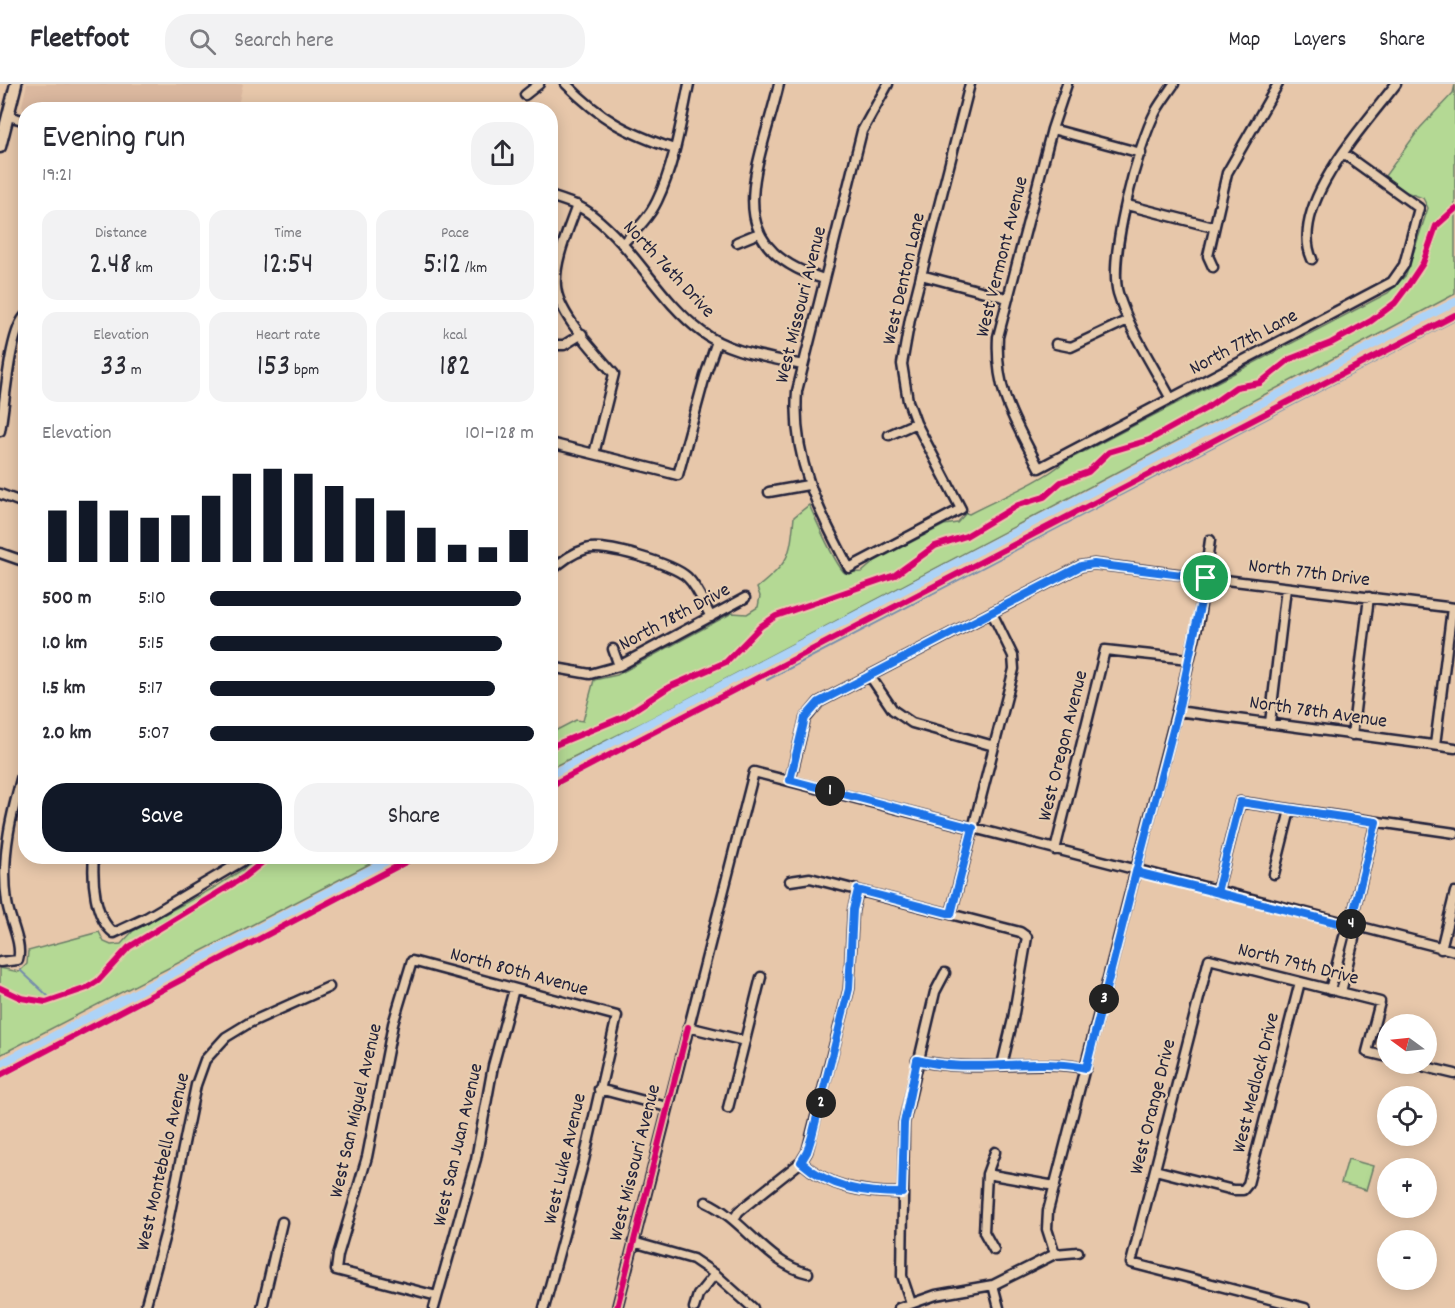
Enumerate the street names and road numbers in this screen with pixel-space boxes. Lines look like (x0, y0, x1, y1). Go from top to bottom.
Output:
street label: West Vermont Avenue (969, 173, 1037, 340)
street label: West Denton Lane (876, 210, 934, 348)
street label: North 76th Drive (615, 215, 721, 325)
street label: West Missouri Avenue (769, 223, 835, 386)
street label: North 77th Lane (1185, 303, 1303, 383)
street label: North 77th Drive (1247, 553, 1372, 595)
street label: North 78th Drive (614, 577, 736, 659)
street label: West Oregon Avenue (1032, 667, 1096, 824)
street label: North 78th Avenue (1247, 689, 1389, 737)
street label: North 79th Drive (1235, 936, 1362, 994)
street label: North 80th Avenue (447, 941, 591, 1005)
street label: West Medlock Drive (1226, 1010, 1288, 1156)
street label: West San Miguel Avenue (323, 1021, 391, 1201)
street label: West Orange Drive (1124, 1036, 1184, 1178)
street label: West San Juan Avenue (427, 1061, 491, 1229)
street label: West Montebello Avenue (130, 1070, 198, 1254)
street label: West Missouri Avenue (603, 1081, 669, 1244)
street label: West Luke Avenue (537, 1090, 595, 1227)

